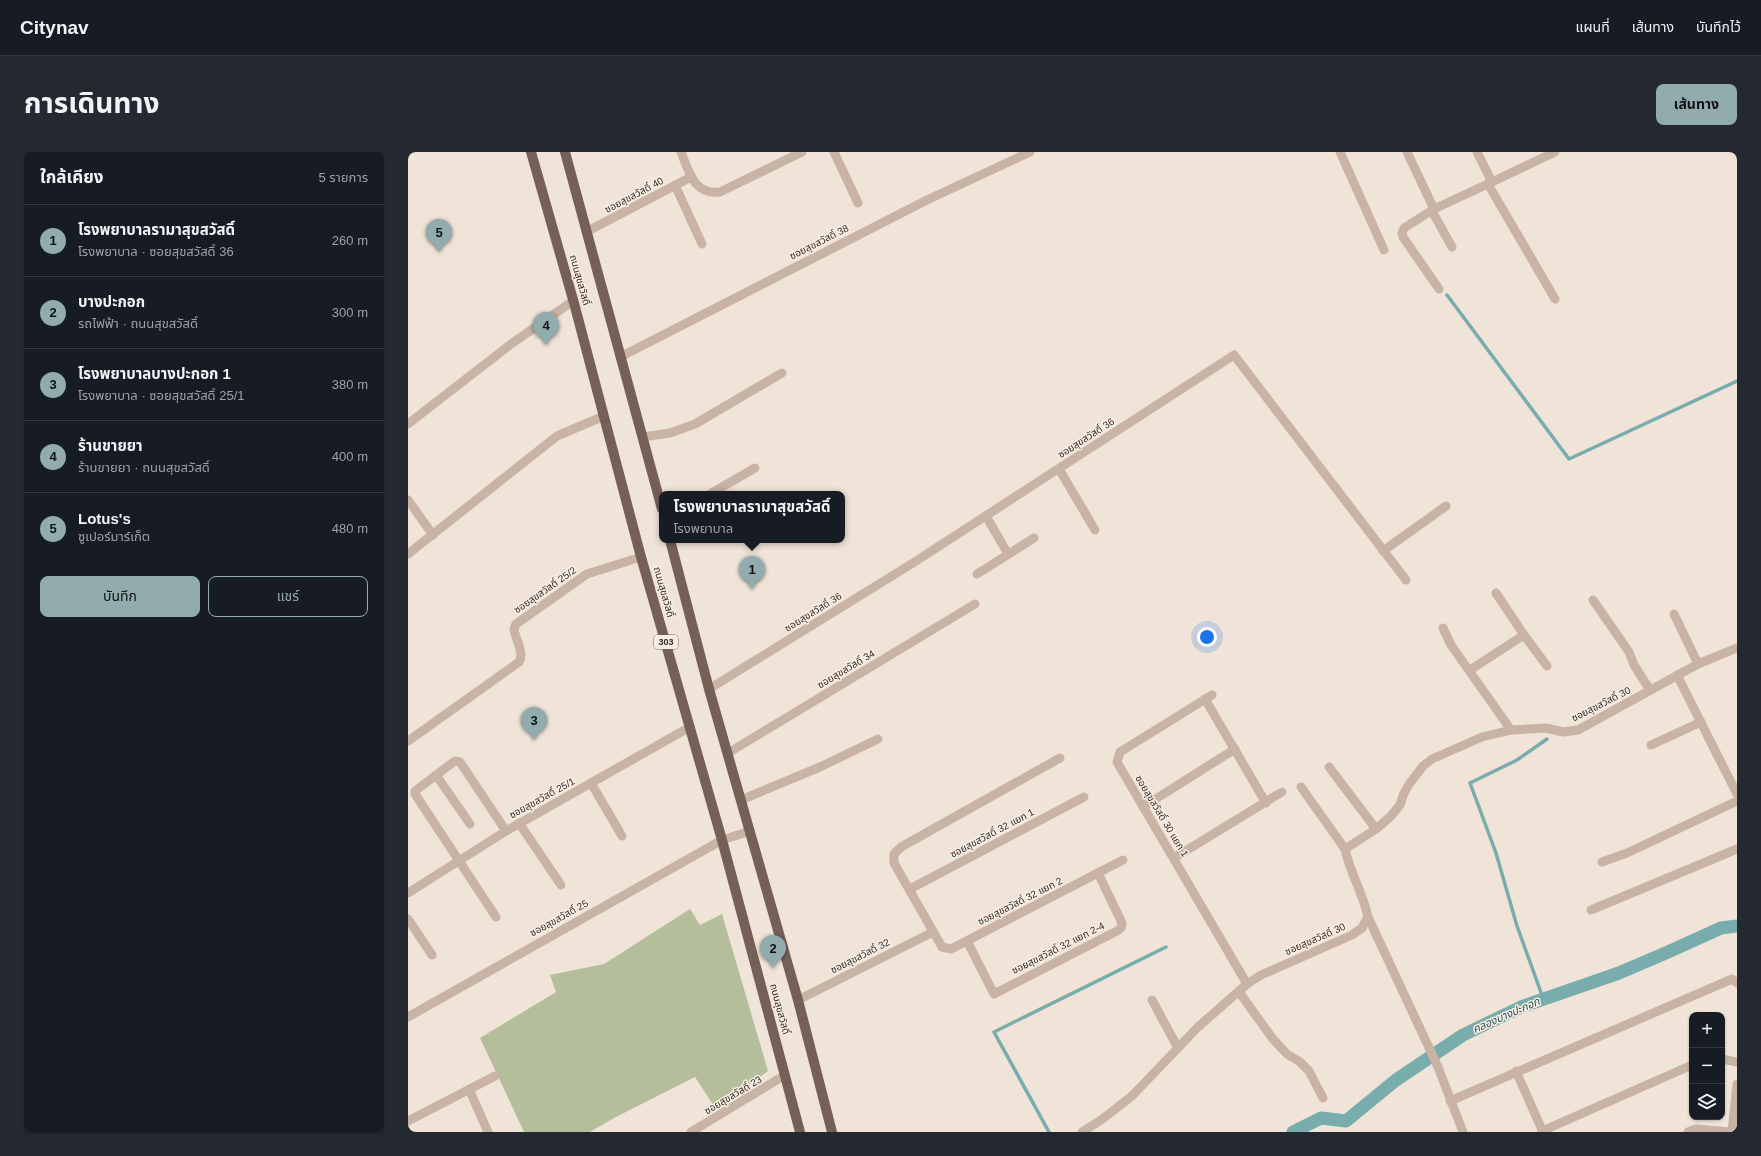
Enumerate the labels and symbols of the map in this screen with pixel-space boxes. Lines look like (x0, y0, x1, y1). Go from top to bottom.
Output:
street label: ซอยสุขสวัสดิ์ 40 (603, 174, 666, 216)
pin: 5 (426, 219, 452, 252)
street label: ซอยสุขสวัสดิ์ 38 (787, 222, 851, 263)
street label: ถนนสุขสวัสดิ์ (567, 253, 593, 307)
pin: 4 (533, 312, 559, 345)
street label: ซอยสุขสวัสดิ์ 36 (1056, 415, 1117, 461)
pin: 1 (739, 556, 765, 589)
street label: ซอยสุขสวัสดิ์ 25/2 (512, 564, 579, 616)
street label: ถนนสุขสวัสดิ์ (651, 565, 677, 619)
street label: ซอยสุขสวัสดิ์ 36 (782, 590, 844, 635)
your location (1197, 627, 1217, 647)
road number: 303 (654, 635, 678, 649)
street label: ซอยสุขสวัสดิ์ 34 (815, 647, 878, 691)
street label: ซอยสุขสวัสดิ์ 30 (1569, 684, 1633, 725)
pin: 3 (521, 707, 547, 740)
street label: ซอยสุขสวัสดิ์ 30 แยก 1 (1132, 773, 1191, 860)
street label: ซอยสุขสวัสดิ์ 25/1 (507, 775, 578, 821)
street label: ซอยสุขสวัสดิ์ 32 แยก 1 (948, 806, 1037, 861)
street label: ซอยสุขสวัสดิ์ 32 แยก 2 (976, 874, 1065, 928)
street label: ซอยสุขสวัสดิ์ 25 (528, 897, 591, 939)
street label: ซอยสุขสวัสดิ์ 32 แยก 2-4 (1010, 919, 1107, 977)
street label: ซอยสุขสวัสดิ์ 30 (1283, 920, 1348, 958)
pin: 2 (760, 935, 786, 968)
street label: ซอยสุขสวัสดิ์ 32 (828, 936, 892, 977)
street label: ถนนสุขสวัสดิ์ (767, 982, 792, 1036)
water label: คลองบางปะกอก (1471, 995, 1542, 1035)
street label: ซอยสุขสวัสดิ์ 23 (702, 1073, 765, 1117)

